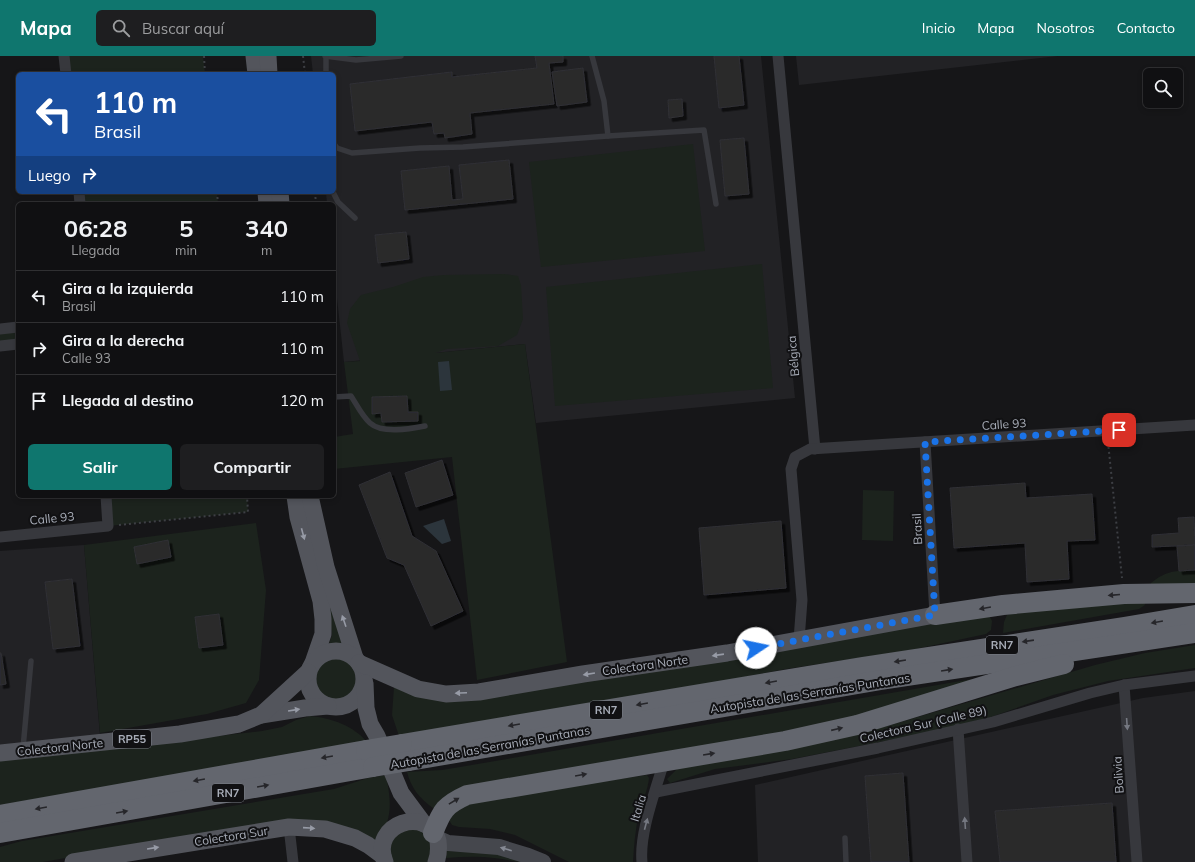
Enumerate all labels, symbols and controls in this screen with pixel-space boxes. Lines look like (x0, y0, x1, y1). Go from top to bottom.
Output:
search box (96, 10, 376, 46)
text: Mapa (20, 16, 72, 40)
icon: search (110, 17, 132, 39)
text: Buscar aquí (142, 19, 224, 38)
text: Inicio (922, 19, 955, 37)
text: Mapa (977, 19, 1015, 37)
text: Nosotros (1037, 19, 1095, 37)
text: Contacto (1117, 19, 1175, 37)
map controls (1143, 68, 1183, 108)
button: search (1143, 68, 1183, 108)
text: 110 m (94, 85, 177, 120)
icon: left (28, 88, 80, 140)
text: Brasil (94, 120, 141, 143)
icon: right (78, 164, 100, 186)
text: Luego (28, 166, 70, 185)
text: 06:28 (64, 213, 127, 243)
text: 5 (179, 213, 193, 243)
text: 340 (245, 213, 288, 243)
text: Llegada (71, 242, 120, 258)
text: min (175, 242, 197, 258)
text: m (261, 242, 272, 258)
text: Gira a la izquierda (62, 279, 193, 298)
icon: left (28, 286, 50, 308)
text: 110 m (280, 287, 324, 306)
text: Brasil (62, 298, 96, 314)
text: Gira a la derecha (62, 331, 184, 350)
street label: Bélgica (784, 335, 802, 377)
icon: right (28, 338, 50, 360)
text: 110 m (280, 339, 324, 358)
text: Calle 93 (62, 350, 111, 366)
icon: arrive (28, 390, 50, 412)
text: Llegada al destino (62, 391, 194, 410)
text: 120 m (280, 391, 324, 410)
pin (1102, 413, 1136, 447)
street label: Calle 93 (981, 415, 1027, 433)
icon: arrive (1108, 419, 1130, 441)
button: Salir (28, 444, 172, 490)
button: Compartir (180, 444, 324, 490)
street label: Calle 93 (29, 508, 75, 528)
street label: Brasil (909, 513, 925, 545)
one-way arrow (300, 528, 306, 540)
one-way arrow (1108, 592, 1120, 598)
one-way arrow (979, 605, 991, 611)
one-way arrow (341, 614, 347, 626)
one-way arrow (1150, 619, 1163, 625)
position arrow (735, 627, 777, 669)
road number: RN7 (986, 636, 1018, 654)
one-way arrow (1022, 638, 1034, 644)
street label: Colectora Norte (601, 652, 689, 678)
one-way arrow (712, 652, 724, 658)
one-way arrow (893, 658, 906, 664)
one-way arrow (941, 667, 953, 673)
street label: Autopista de las Serranías Puntanas (709, 670, 911, 716)
one-way arrow (583, 671, 595, 677)
one-way arrow (765, 679, 777, 685)
one-way arrow (455, 690, 467, 697)
road number: RN7 (590, 701, 622, 719)
one-way arrow (636, 701, 649, 707)
street label: Colectora Sur (Calle 89) (858, 702, 988, 746)
one-way arrow (288, 707, 300, 713)
one-way arrow (1124, 718, 1131, 730)
street label: Autopista de las Serranías Puntanas (389, 722, 591, 772)
one-way arrow (508, 722, 520, 728)
one-way arrow (831, 726, 843, 732)
road number: RP55 (113, 730, 151, 748)
street label: Colectora Norte (16, 735, 104, 759)
one-way arrow (703, 751, 715, 757)
one-way arrow (321, 754, 333, 760)
street label: Bolivia (1109, 756, 1127, 794)
one-way arrow (575, 772, 587, 778)
one-way arrow (193, 777, 205, 783)
one-way arrow (257, 783, 270, 789)
road number: RN7 (212, 784, 244, 802)
street label: Italia (627, 793, 649, 823)
one-way arrow (448, 798, 460, 805)
one-way arrow (35, 805, 47, 811)
one-way arrow (116, 808, 128, 814)
one-way arrow (643, 817, 649, 829)
one-way arrow (961, 817, 968, 829)
street label: Colectora Sur (193, 823, 270, 849)
one-way arrow (303, 825, 315, 832)
one-way arrow (147, 845, 159, 851)
one-way arrow (500, 846, 512, 852)

